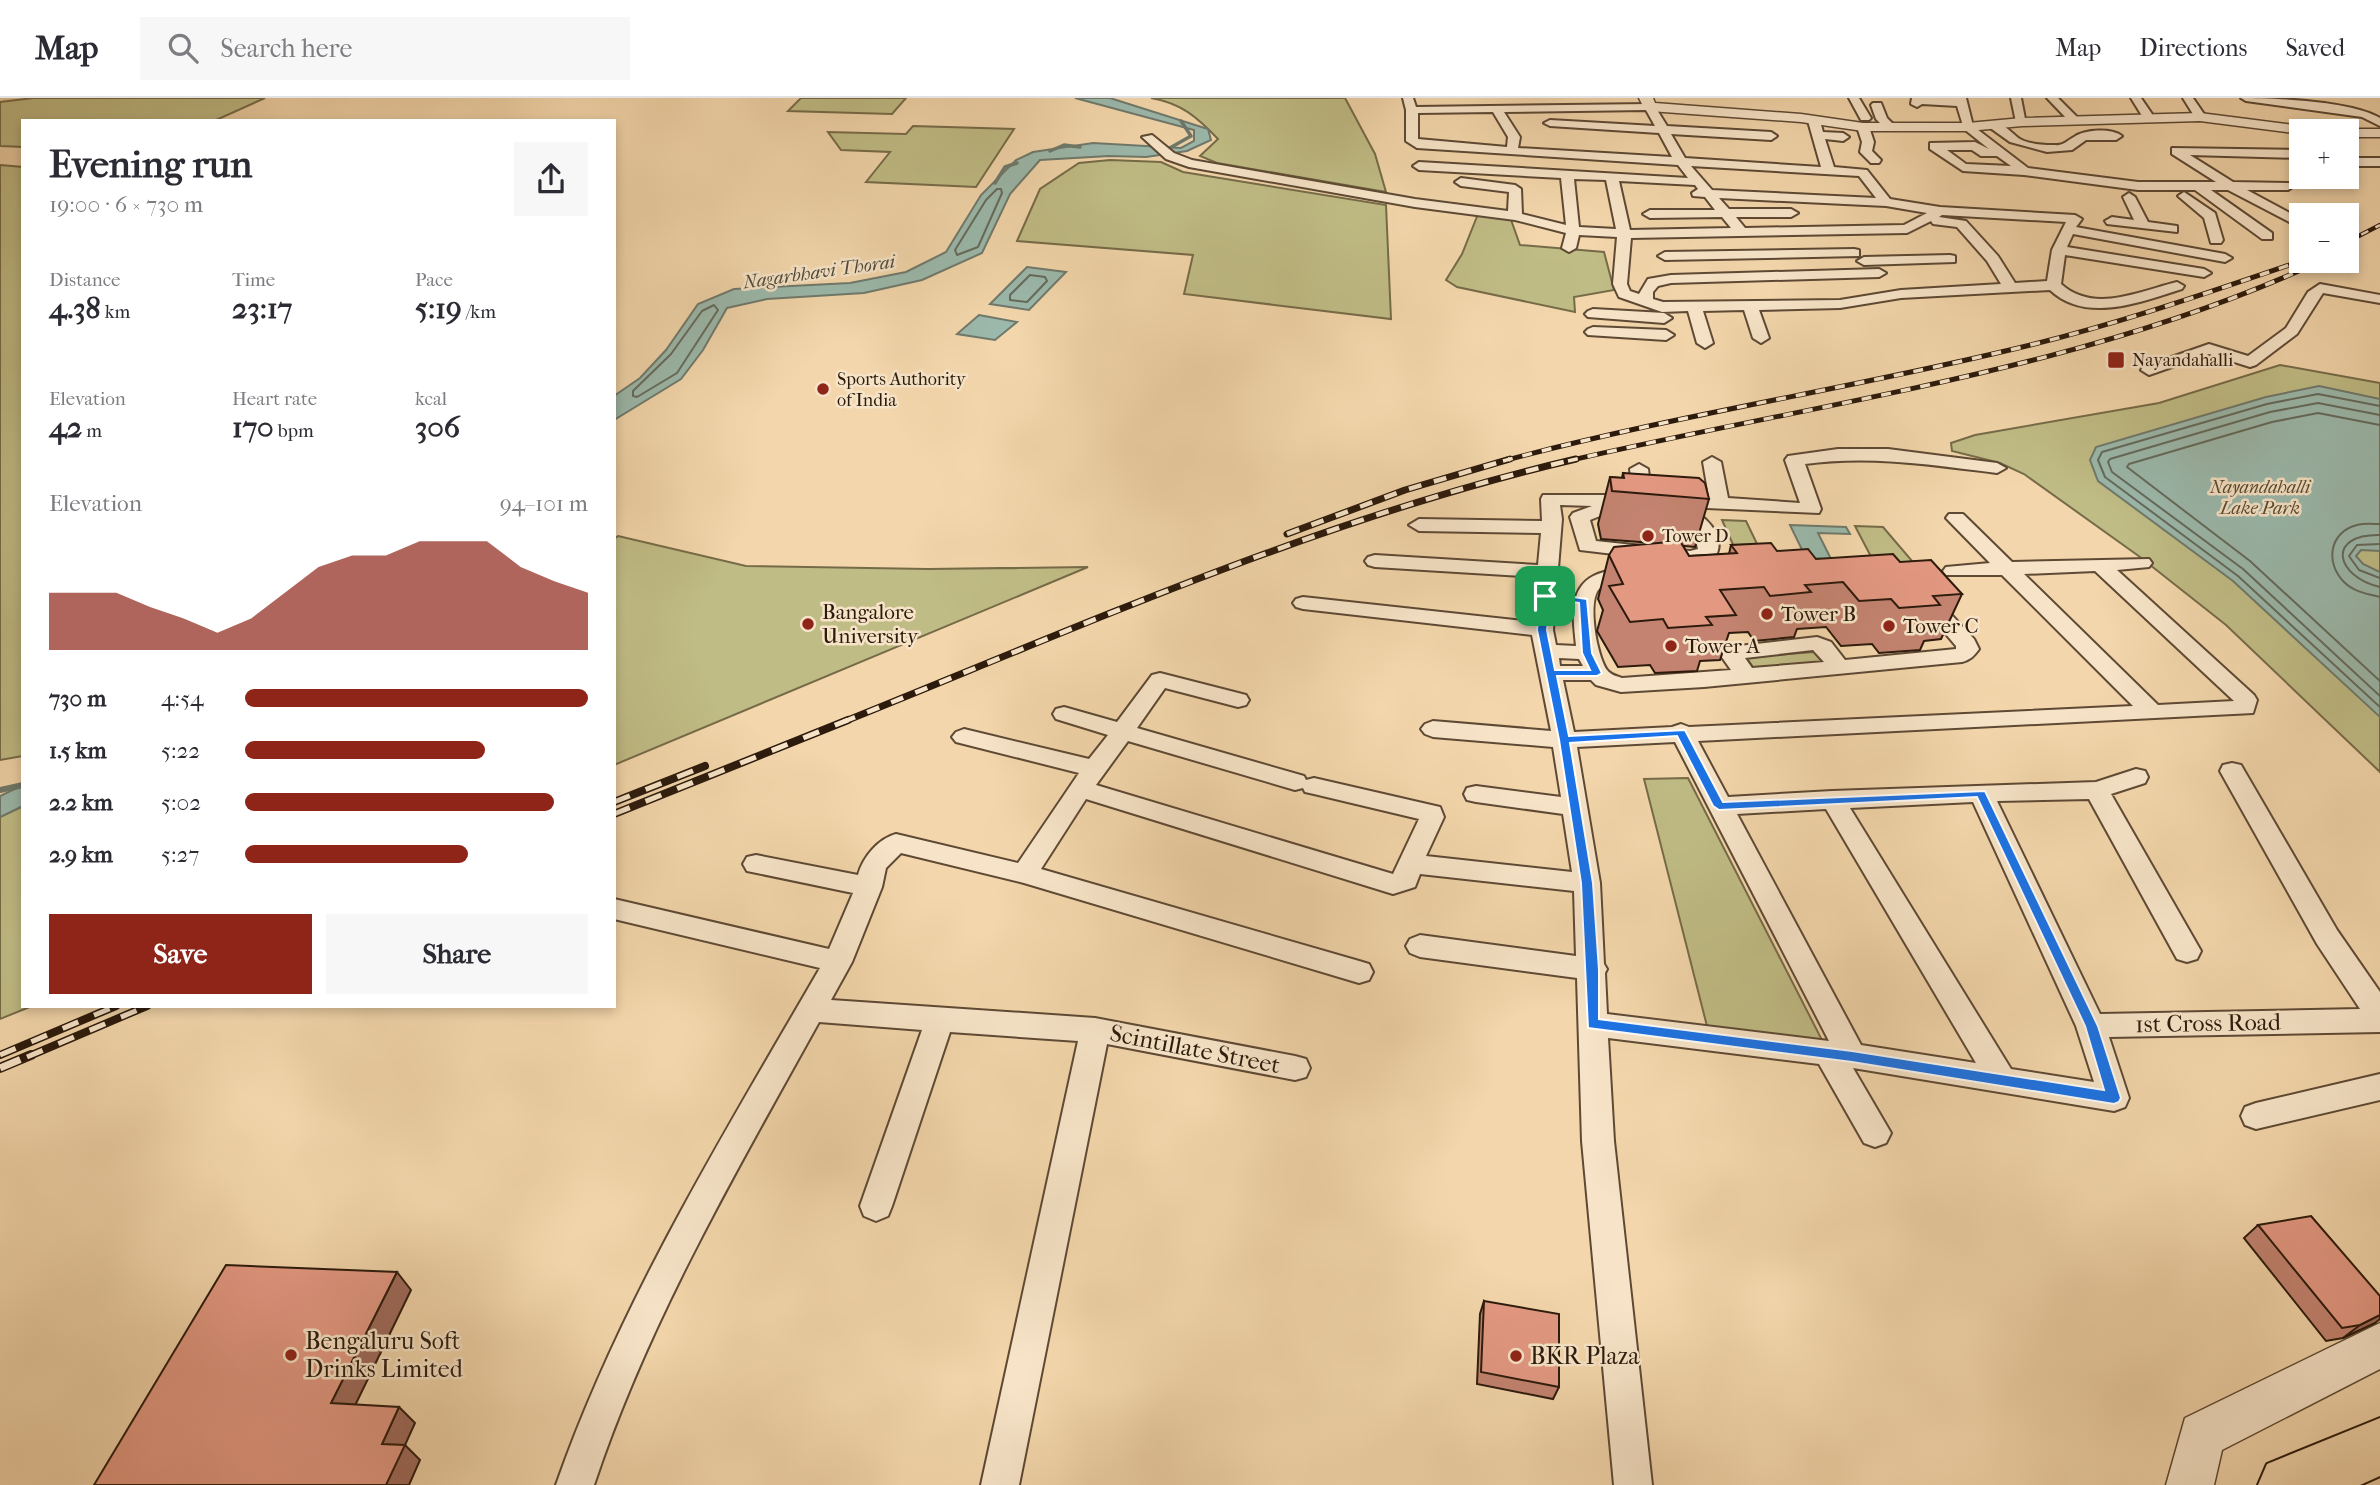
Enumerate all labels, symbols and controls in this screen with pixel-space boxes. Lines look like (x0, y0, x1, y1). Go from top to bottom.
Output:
search box (140, 17, 630, 80)
text: Map (35, 29, 98, 68)
icon: search (164, 29, 202, 67)
text: Search here (220, 33, 352, 64)
text: Map (2055, 34, 2101, 62)
text: Directions (2139, 34, 2247, 62)
text: Saved (2285, 34, 2345, 62)
map controls (2289, 119, 2359, 273)
button: + (2289, 119, 2359, 189)
text: Evening run (49, 142, 252, 187)
button: share (514, 142, 588, 216)
text: 19:00 · 6 × 730 m (49, 191, 203, 218)
button: − (2289, 203, 2359, 273)
water label: Nagarbhavi Thorai (741, 250, 898, 294)
text: Distance (49, 269, 120, 291)
text: Time (232, 269, 275, 291)
text: Pace (415, 269, 453, 291)
text: 4.38 (49, 291, 101, 326)
text: 23:17 (232, 291, 292, 326)
text: 5:19 (415, 291, 462, 326)
text: km (101, 301, 130, 323)
text: /km (462, 301, 496, 323)
marker: Nayandahalli (2106, 350, 2126, 370)
place label: Nayandahalli (2132, 350, 2234, 371)
place label: Sports Authority of India (837, 369, 967, 411)
marker: Sports Authority of India (815, 381, 831, 397)
text: Elevation (49, 388, 126, 410)
text: Heart rate (232, 388, 317, 410)
text: kcal (415, 388, 447, 410)
text: 42 (49, 410, 82, 445)
text: 170 (232, 410, 274, 445)
text: 306 (415, 410, 460, 445)
text: m (82, 420, 102, 442)
text: bpm (274, 420, 314, 442)
park label: Nayandahalli Lake Park (2209, 477, 2312, 519)
text: Elevation (49, 490, 142, 517)
text: 94–101 m (500, 490, 588, 517)
place label: Tower D (1662, 526, 1728, 547)
marker: Tower D (1640, 528, 1656, 544)
pin (1515, 566, 1575, 626)
icon: arrive (1526, 577, 1564, 615)
place label: Bangalore University (822, 600, 919, 648)
place label: Tower B (1781, 602, 1856, 626)
marker: Tower B (1759, 606, 1775, 622)
place label: Tower C (1903, 614, 1979, 638)
marker: Bangalore University (800, 616, 816, 632)
marker: Tower C (1881, 618, 1897, 634)
place label: Tower A (1685, 634, 1760, 658)
marker: Tower A (1663, 638, 1679, 654)
text: 730 m (49, 685, 106, 712)
text: 4:54 (161, 685, 204, 712)
text: 1.5 km (49, 737, 107, 764)
text: 5:22 (161, 737, 200, 764)
text: 2.2 km (49, 789, 113, 816)
text: 5:02 (161, 789, 201, 816)
text: 2.9 km (49, 841, 113, 868)
text: 5:27 (161, 841, 199, 868)
button: Save (49, 914, 312, 994)
button: Share (326, 914, 588, 994)
street label: 1st Cross Road (2135, 1008, 2282, 1038)
street label: Scintillate Street (1108, 1019, 1283, 1079)
place label: Bengaluru Soft Drinks Limited (305, 1327, 464, 1383)
place label: BKR Plaza (1530, 1342, 1640, 1370)
marker: Bengaluru Soft Drinks Limited (283, 1347, 299, 1363)
marker: BKR Plaza (1508, 1348, 1524, 1364)

